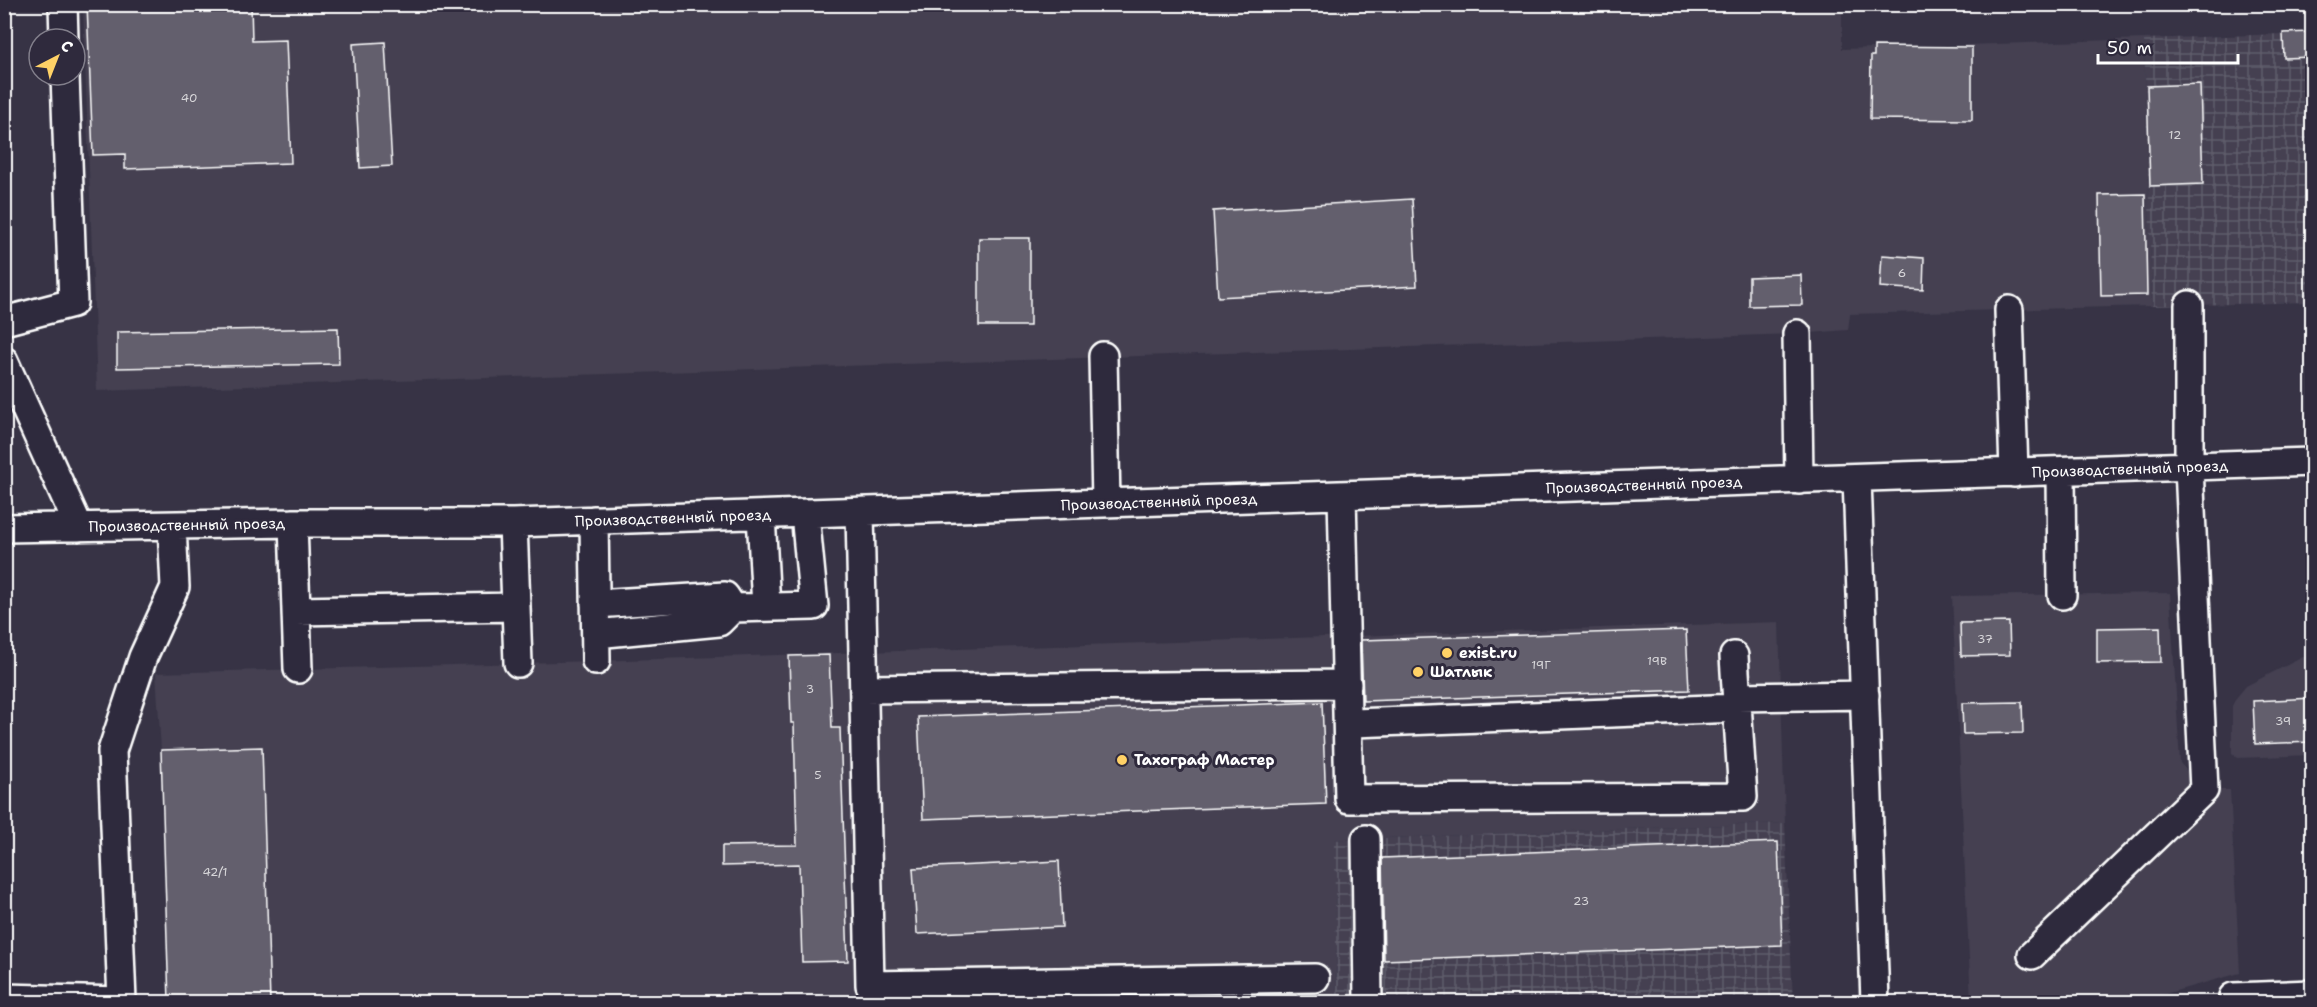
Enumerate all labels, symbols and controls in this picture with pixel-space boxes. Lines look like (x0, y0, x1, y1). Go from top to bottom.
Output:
north arrow (27, 27, 87, 87)
scale bar (2098, 27, 2238, 65)
text: С (56, 35, 78, 57)
text: 50 m (2107, 36, 2152, 60)
house number: 40 (181, 90, 197, 106)
house number: 12 (2169, 127, 2181, 143)
house number: 6 (1898, 265, 1906, 281)
street label: Производственный проезд (2031, 456, 2229, 482)
street label: Производственный проезд (1545, 472, 1743, 498)
street label: Производственный проезд (1060, 489, 1258, 515)
street label: Производственный проезд (574, 505, 772, 531)
street label: Производственный проезд (89, 513, 286, 537)
house number: 37 (1977, 631, 1993, 647)
place label: exist.ru (1459, 643, 1517, 663)
marker: exist.ru (1440, 646, 1454, 660)
house number: 19В (1647, 653, 1667, 669)
house number: 19Г (1531, 657, 1551, 673)
place label: Шатлык (1430, 662, 1493, 682)
marker: Шатлык (1411, 665, 1425, 679)
house number: 3 (806, 681, 814, 697)
house number: 39 (2275, 713, 2291, 729)
place label: Тахограф Мастер (1134, 750, 1274, 770)
marker: Тахограф Мастер (1115, 753, 1129, 767)
house number: 5 (814, 767, 822, 783)
house number: 42/1 (203, 864, 227, 880)
house number: 23 (1573, 893, 1589, 909)

